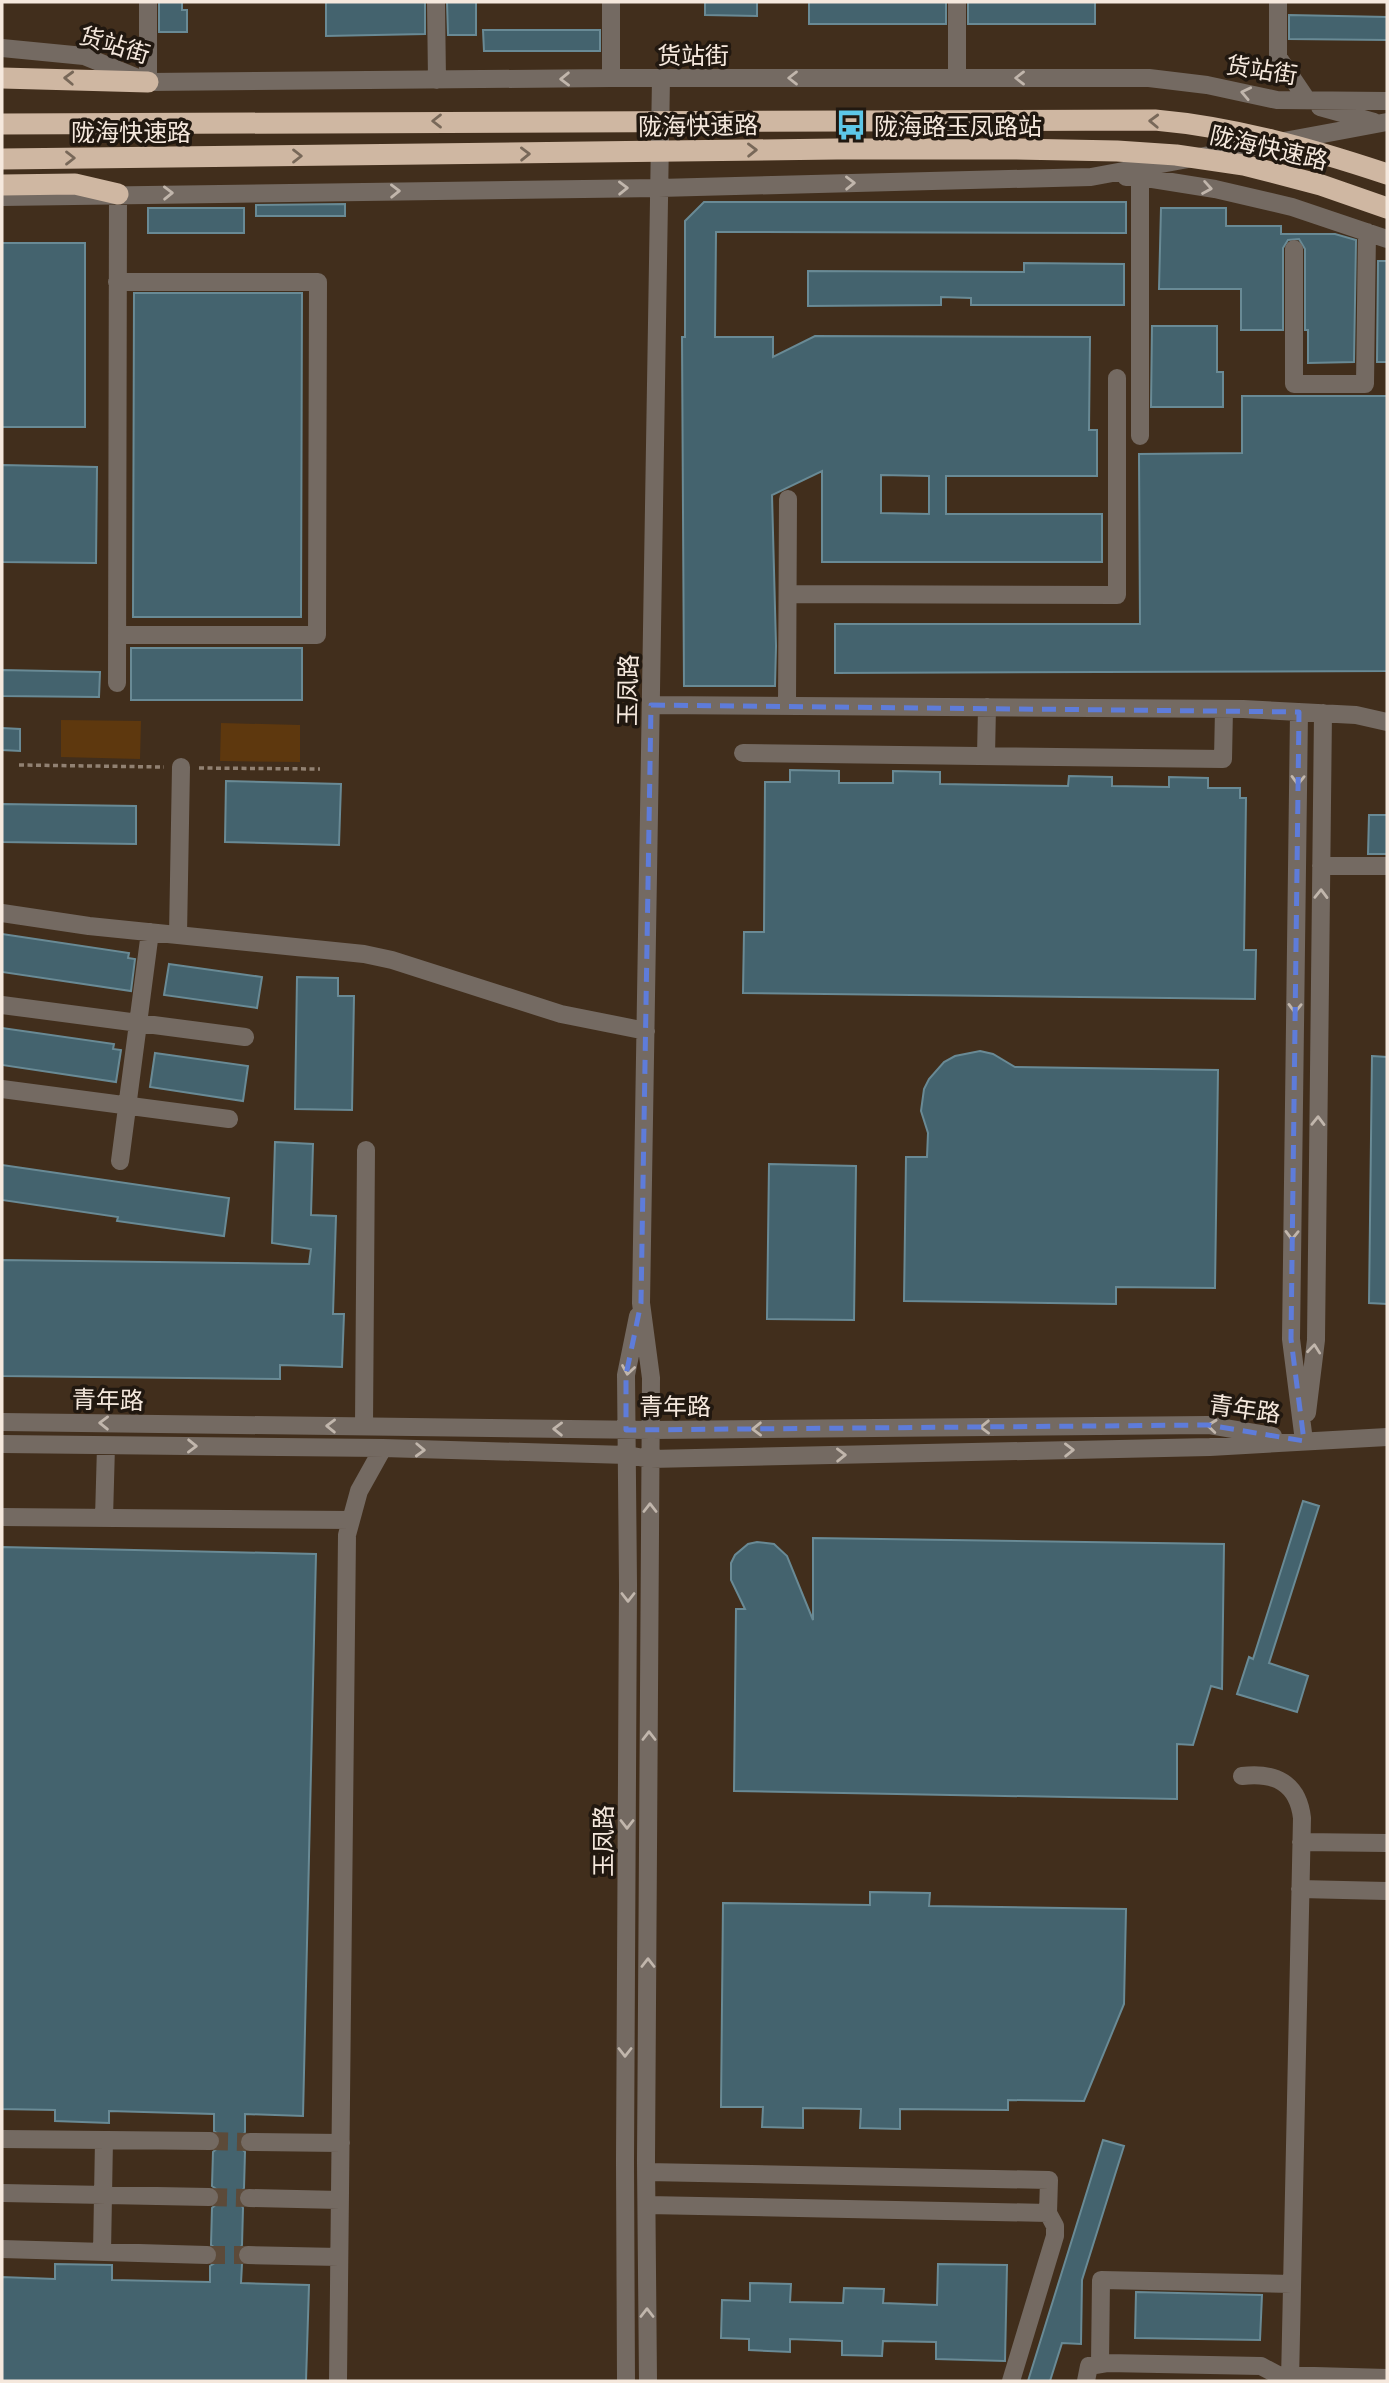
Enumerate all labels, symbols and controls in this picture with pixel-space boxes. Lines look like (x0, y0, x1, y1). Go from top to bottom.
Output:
street label: 货站街 (76, 18, 154, 70)
street label: 货站街 (657, 38, 729, 71)
street label: 货站街 (1224, 47, 1300, 91)
one-way arrow (787, 70, 797, 86)
one-way arrow (1014, 70, 1025, 86)
one-way arrow (64, 71, 75, 86)
one-way arrow (559, 71, 570, 86)
one-way arrow (1240, 87, 1252, 102)
street label: 陇海快速路 (638, 107, 758, 143)
bus stop icon: 陇海路玉凤路站 (834, 108, 868, 142)
place label: 陇海路玉凤路站 (874, 109, 1042, 142)
one-way arrow (431, 113, 442, 129)
one-way arrow (1149, 113, 1160, 128)
street label: 陇海快速路 (71, 115, 191, 148)
street label: 陇海快速路 (1207, 117, 1331, 177)
one-way arrow (747, 143, 758, 158)
one-way arrow (520, 146, 531, 161)
one-way arrow (293, 148, 303, 164)
one-way arrow (65, 150, 76, 166)
one-way arrow (846, 175, 856, 191)
one-way arrow (618, 180, 629, 196)
one-way arrow (1202, 180, 1213, 195)
one-way arrow (391, 183, 401, 199)
one-way arrow (163, 185, 174, 201)
street label: 玉凤路 (610, 654, 644, 726)
one-way arrow (1290, 776, 1306, 786)
one-way arrow (1313, 888, 1329, 899)
one-way arrow (1287, 1003, 1303, 1014)
one-way arrow (1310, 1116, 1326, 1126)
one-way arrow (1284, 1231, 1300, 1241)
one-way arrow (1307, 1343, 1322, 1355)
one-way arrow (620, 1364, 635, 1376)
street label: 青年路 (72, 1382, 144, 1416)
street label: 青年路 (1207, 1387, 1283, 1429)
street label: 青年路 (639, 1389, 711, 1422)
one-way arrow (98, 1415, 108, 1431)
one-way arrow (325, 1418, 336, 1434)
one-way arrow (979, 1419, 990, 1435)
one-way arrow (1206, 1419, 1218, 1434)
one-way arrow (553, 1421, 563, 1437)
one-way arrow (752, 1421, 762, 1437)
one-way arrow (187, 1439, 198, 1454)
one-way arrow (415, 1442, 426, 1457)
one-way arrow (1064, 1442, 1074, 1458)
one-way arrow (836, 1447, 847, 1463)
one-way arrow (642, 1502, 658, 1513)
one-way arrow (620, 1592, 636, 1603)
one-way arrow (641, 1730, 657, 1740)
street label: 玉凤路 (586, 1805, 619, 1877)
one-way arrow (619, 1820, 635, 1830)
one-way arrow (640, 1957, 656, 1968)
one-way arrow (617, 2047, 633, 2058)
one-way arrow (640, 2307, 655, 2318)

